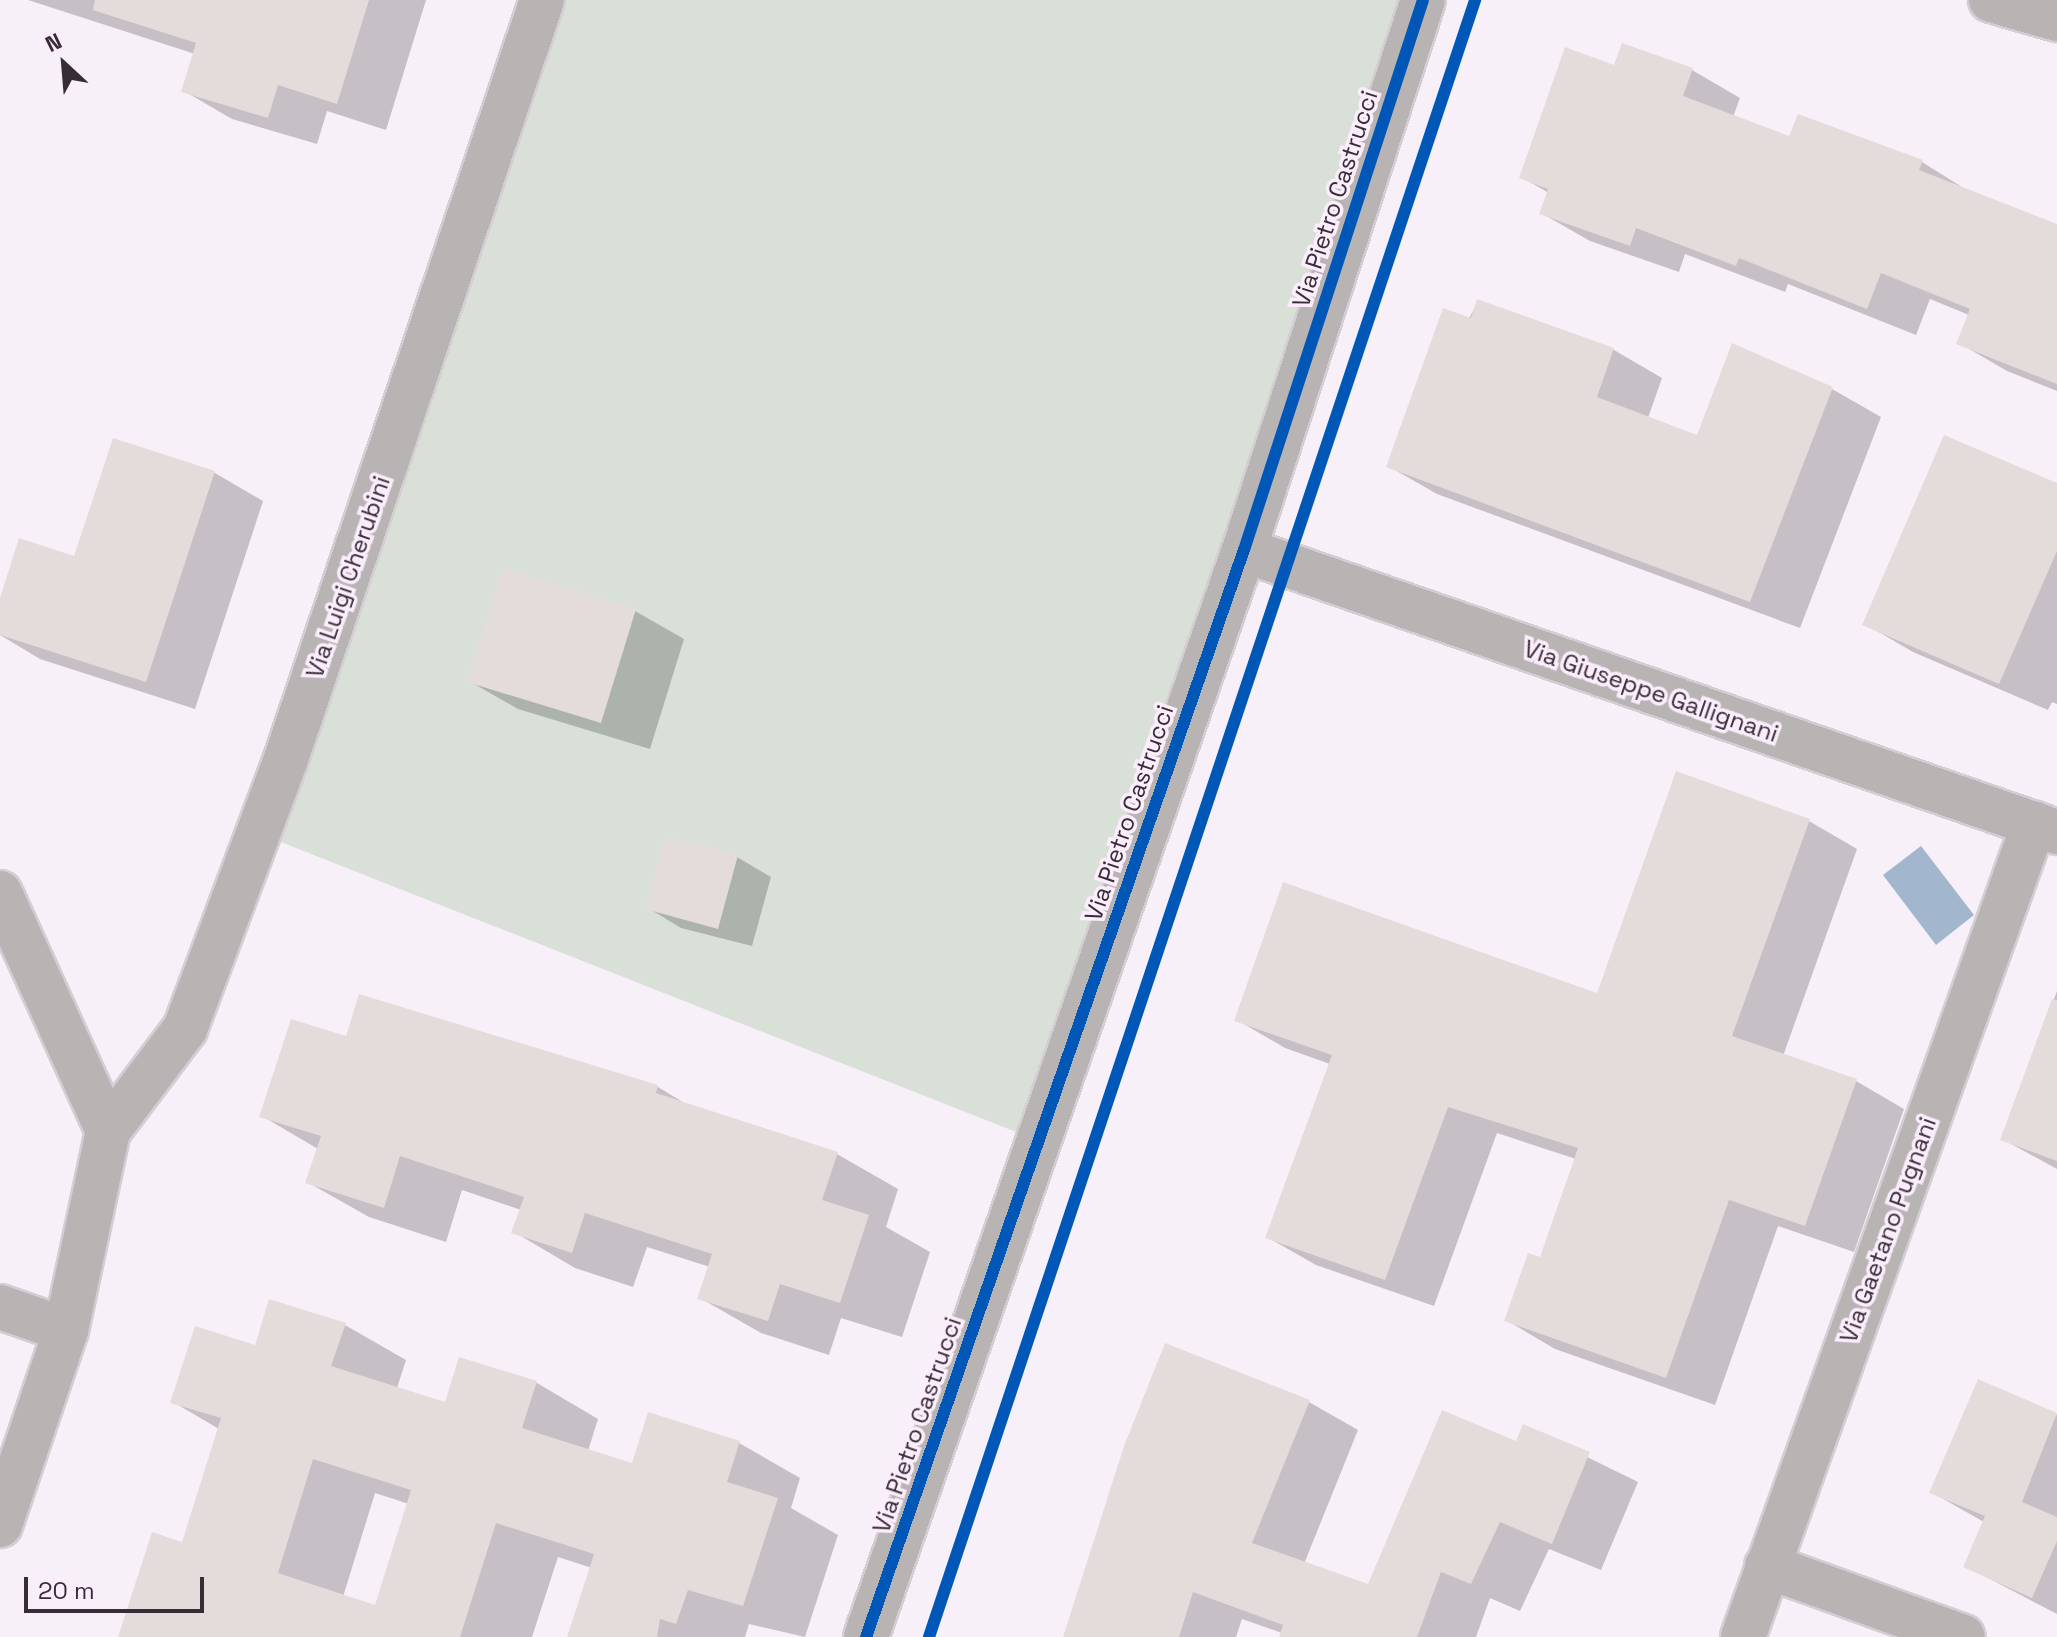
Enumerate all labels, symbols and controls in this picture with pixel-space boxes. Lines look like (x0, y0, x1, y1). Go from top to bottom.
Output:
north arrow (24, 24, 104, 104)
text: N (41, 27, 66, 58)
street label: Via Pietro Castrucci (1286, 87, 1384, 311)
street label: Via Luigi Cherubini (300, 472, 396, 682)
street label: Via Giuseppe Gallignani (1520, 634, 1782, 748)
street label: Via Pietro Castrucci (1079, 701, 1179, 925)
street label: Via Gaetano Pugnani (1834, 1113, 1942, 1347)
street label: Via Pietro Castrucci (867, 1313, 967, 1537)
scale bar (28, 1561, 208, 1611)
text: 20 m (38, 1575, 95, 1606)

